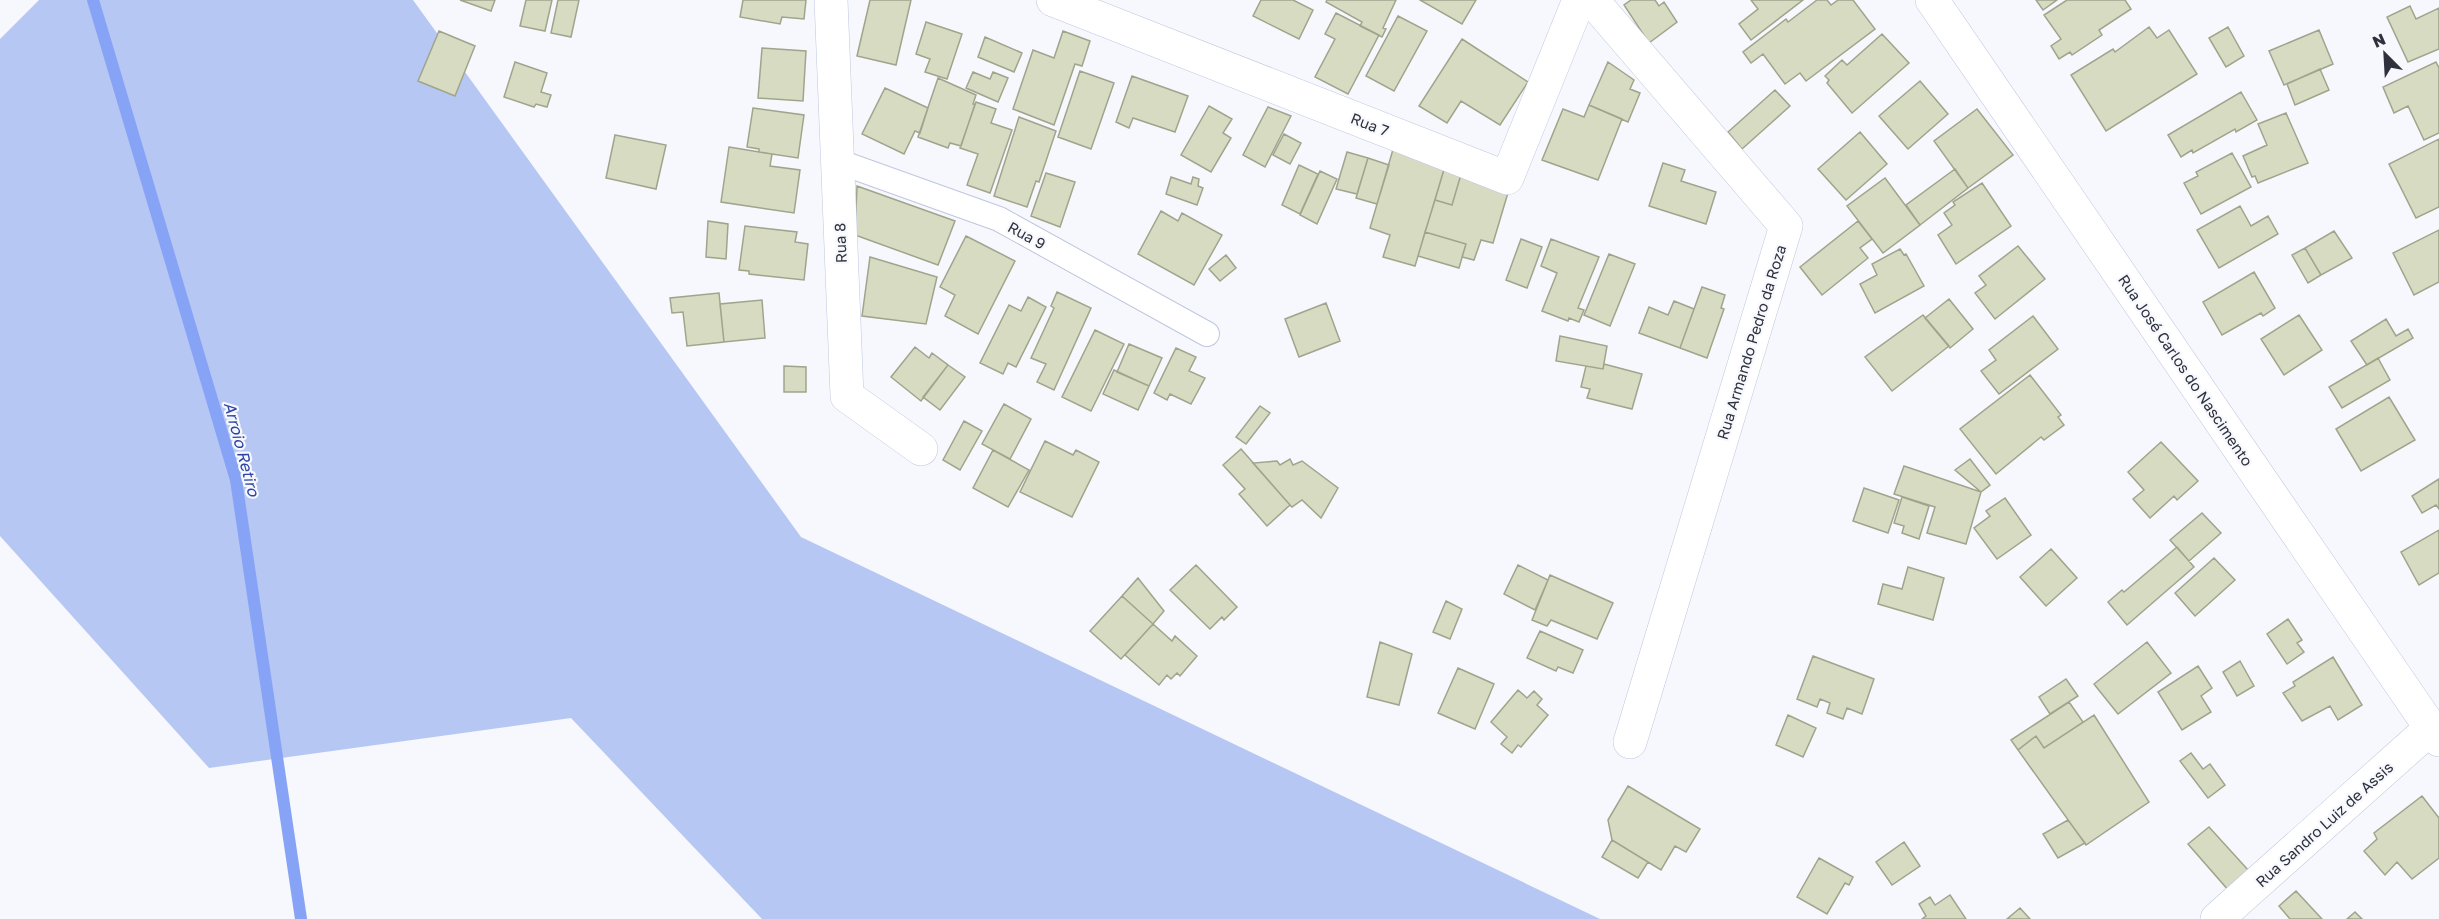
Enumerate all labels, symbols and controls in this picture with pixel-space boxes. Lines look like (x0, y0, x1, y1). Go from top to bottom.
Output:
north arrow (2355, 24, 2415, 84)
text: N (2369, 29, 2389, 52)
street label: Rua 7 (1348, 109, 1392, 139)
street label: Rua 9 (1005, 217, 1049, 253)
street label: Rua 8 (830, 223, 850, 263)
street label: Rua Armando Pedro da Roza (1713, 242, 1789, 442)
street label: Rua José Carlos do Nascimento (2115, 271, 2257, 469)
water label: Arroio Retiro (220, 400, 265, 500)
street label: Rua Sandro Luiz de Assis (2252, 758, 2396, 890)

